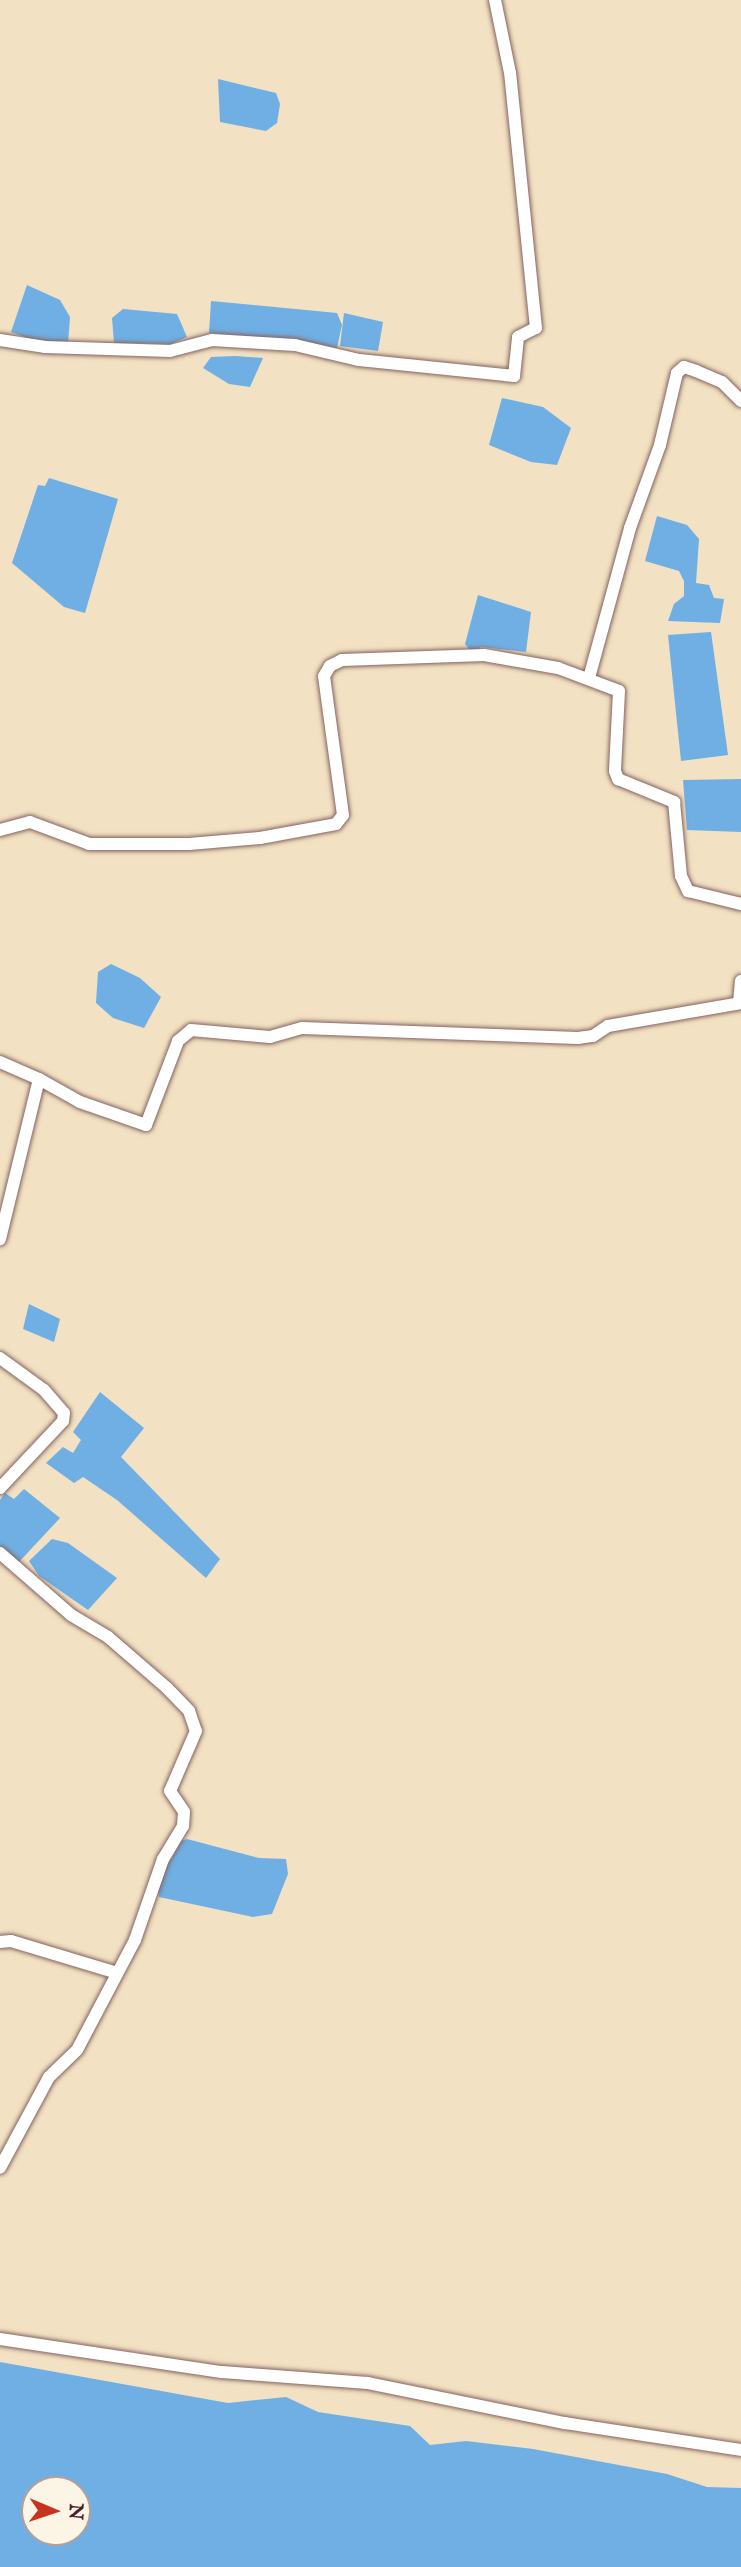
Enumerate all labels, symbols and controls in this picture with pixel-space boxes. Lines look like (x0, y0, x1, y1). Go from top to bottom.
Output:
north arrow (21, 2476, 91, 2546)
text: N (63, 2503, 87, 2520)

